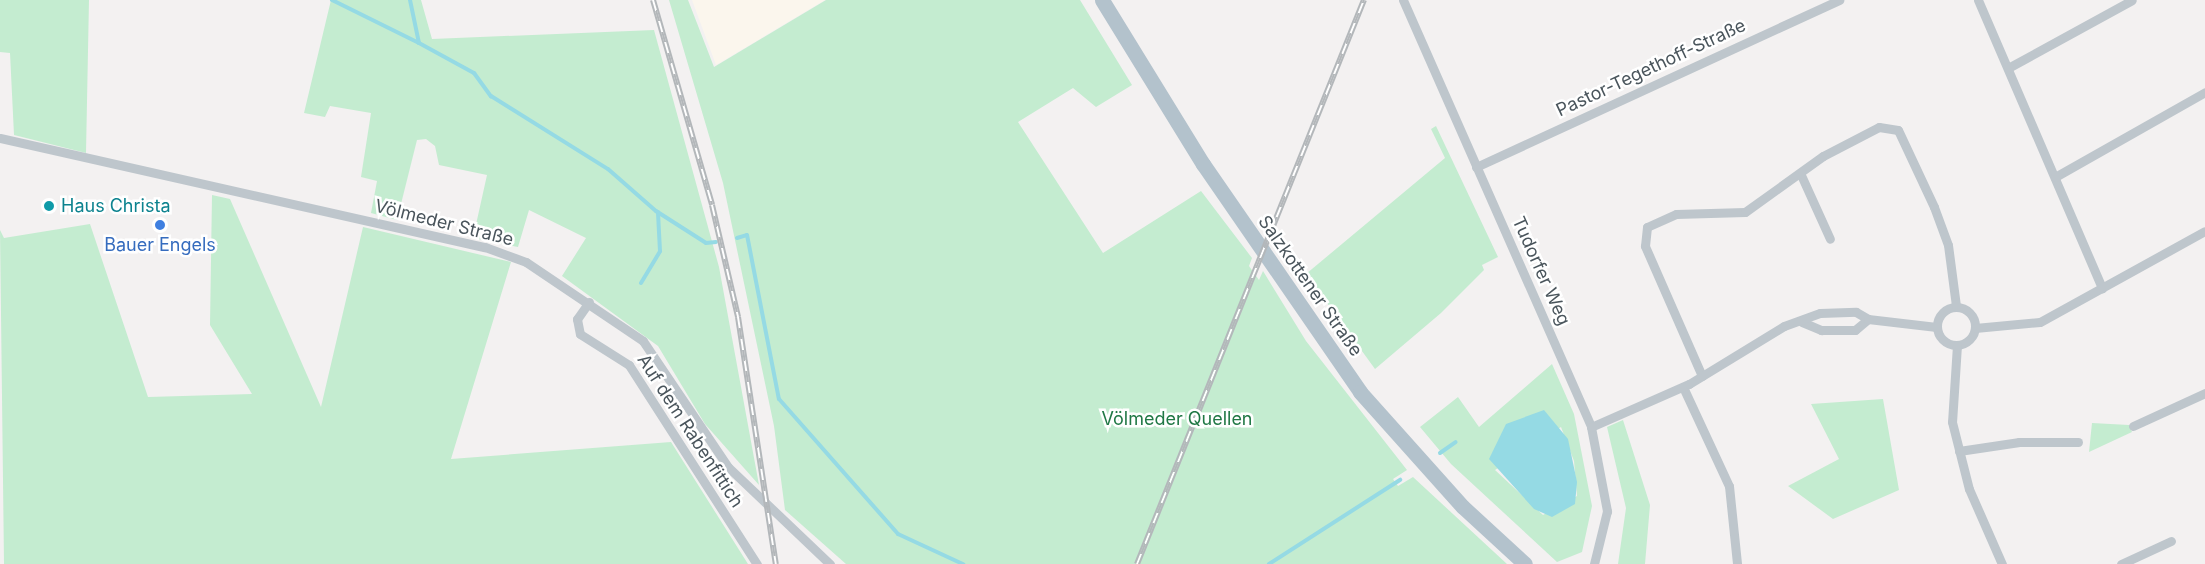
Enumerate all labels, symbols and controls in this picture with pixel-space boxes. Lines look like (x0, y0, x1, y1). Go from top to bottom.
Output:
street label: Pastor-Tegethoff-Straße (1553, 15, 1749, 121)
place label: Haus Christa (61, 195, 170, 217)
street label: Völmeder Straße (372, 195, 516, 251)
marker: Haus Christa (42, 199, 56, 213)
street label: Salzkottener Straße (1253, 212, 1367, 360)
street label: Tudorfer Weg (1507, 213, 1575, 329)
marker: Bauer Engels (153, 218, 167, 232)
place label: Bauer Engels (104, 234, 216, 256)
street label: Auf dem Rabenfittich (632, 350, 748, 512)
park label: Völmeder Quellen (1101, 408, 1253, 430)

